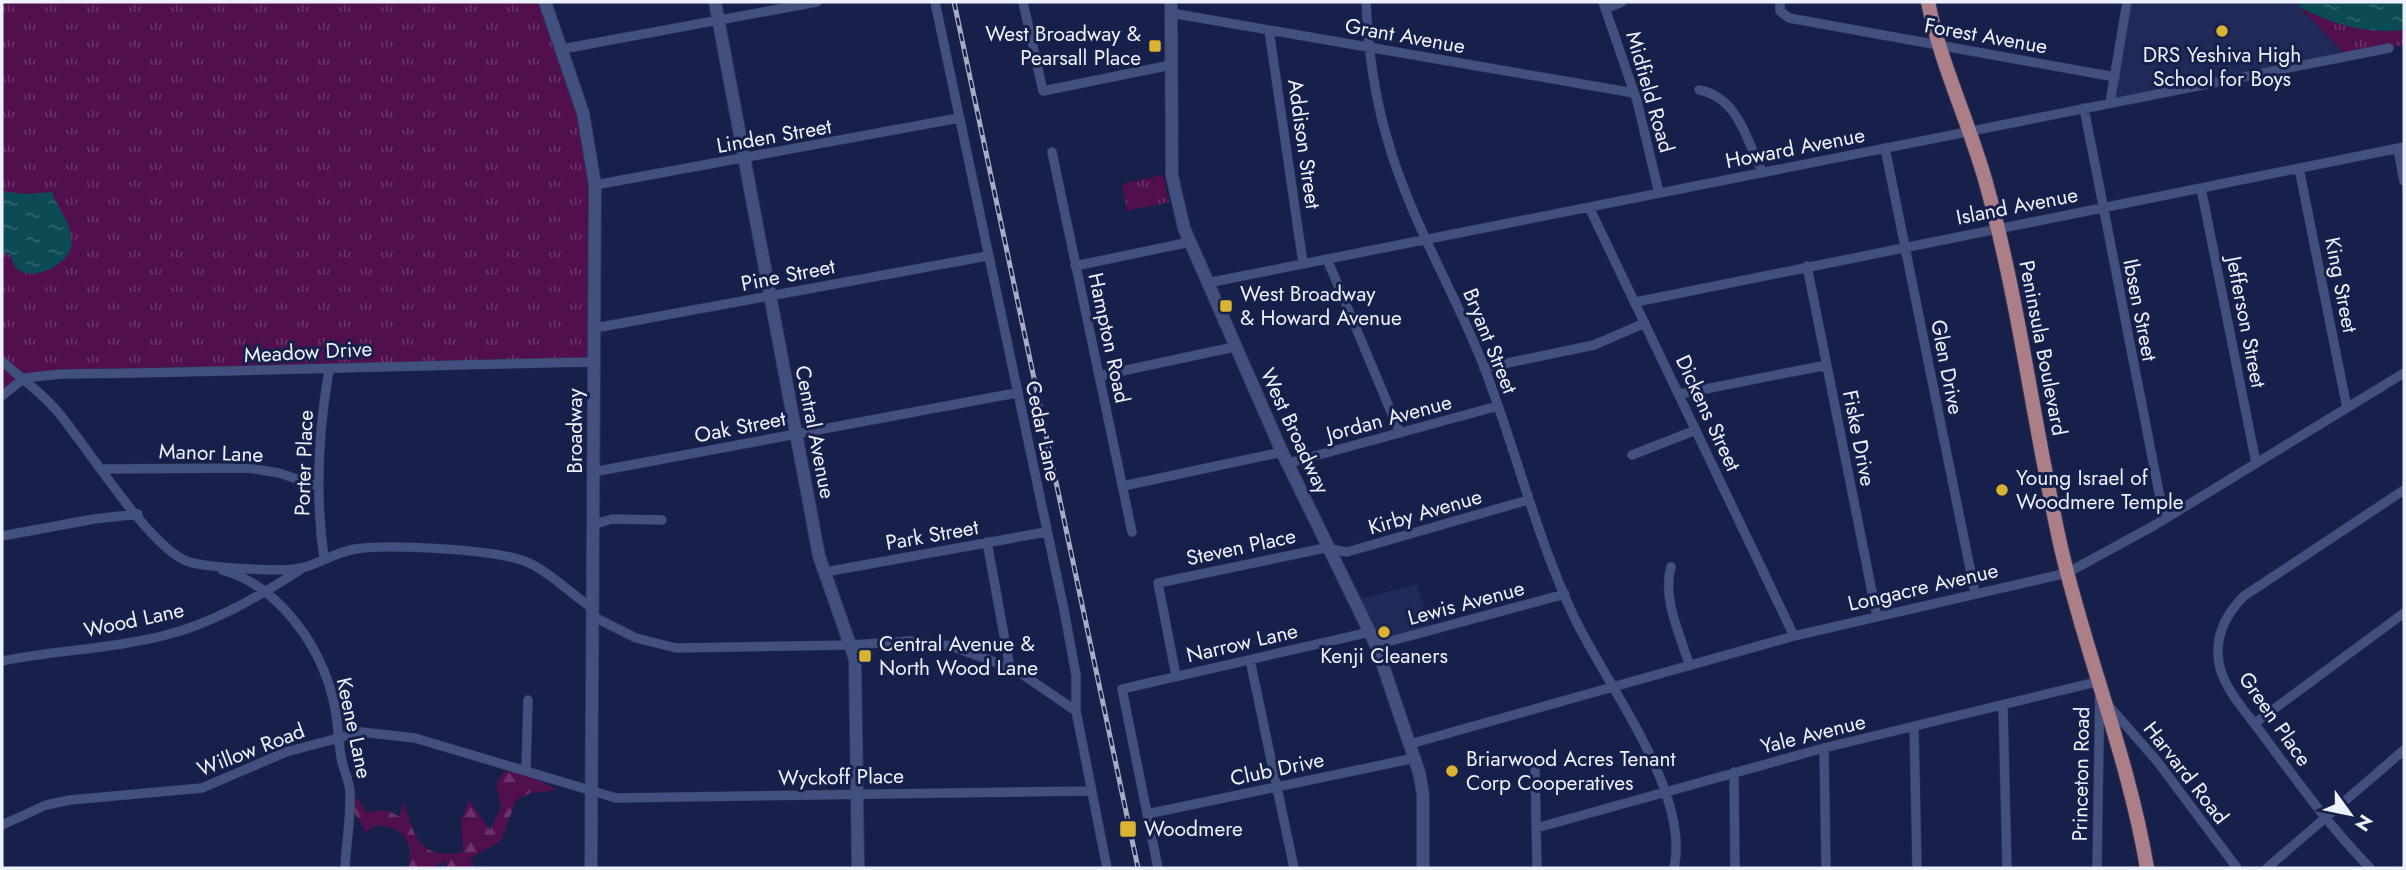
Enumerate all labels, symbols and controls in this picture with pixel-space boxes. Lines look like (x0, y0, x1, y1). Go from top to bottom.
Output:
street label: Forest Avenue (1922, 10, 2050, 62)
street label: Grant Avenue (1343, 11, 1468, 61)
place label: West Broadway & Pearsall Place (985, 19, 1141, 73)
marker: DRS Yeshiva High School for Boys (2214, 23, 2230, 39)
street label: Midfield Road (1618, 28, 1682, 156)
marker: West Broadway & Pearsall Place (1147, 38, 1163, 54)
place label: DRS Yeshiva High School for Boys (2143, 40, 2301, 94)
street label: Addison Street (1280, 77, 1328, 211)
street label: Linden Street (714, 111, 834, 161)
street label: Howard Avenue (1723, 120, 1867, 176)
street label: Island Avenue (1954, 179, 2081, 232)
street label: King Street (2317, 235, 2365, 335)
street label: Pine Street (738, 251, 838, 299)
street label: Jefferson Street (2218, 251, 2273, 390)
street label: Ibsen Street (2115, 256, 2165, 364)
street label: Peninsula Boulevard (2011, 258, 2075, 438)
street label: Hampton Road (1081, 270, 1137, 406)
place label: West Broadway & Howard Avenue (1240, 279, 1402, 333)
street label: Bryant Street (1455, 284, 1525, 398)
marker: West Broadway & Howard Avenue (1218, 298, 1234, 314)
street label: Glen Drive (1923, 317, 1971, 417)
street label: Meadow Drive (243, 334, 373, 370)
street label: Dickens Street (1668, 350, 1748, 476)
street label: Central Avenue (787, 363, 843, 501)
street label: West Broadway (1253, 363, 1338, 499)
street label: Cedar Lane (1018, 378, 1068, 484)
street label: Broadway (560, 387, 590, 474)
street label: Jordan Avenue (1320, 387, 1455, 450)
street label: Fiske Drive (1835, 387, 1883, 489)
street label: Oak Street (692, 403, 788, 451)
street label: Porter Place (287, 409, 321, 517)
street label: Manor Lane (158, 436, 264, 470)
place label: Young Israel of Woodmere Temple (2016, 463, 2184, 517)
street label: Kirby Avenue (1365, 481, 1486, 543)
marker: Young Israel of Woodmere Temple (1994, 482, 2010, 498)
street label: Park Street (883, 512, 981, 558)
street label: Steven Place (1183, 521, 1299, 573)
street label: Longacre Avenue (1845, 555, 2001, 619)
street label: Lewis Avenue (1404, 573, 1528, 633)
street label: Wood Lane (81, 595, 187, 645)
street label: Narrow Lane (1183, 616, 1301, 670)
marker: Kenji Cleaners (1376, 624, 1392, 640)
place label: Central Avenue & North Wood Lane (879, 629, 1038, 683)
place label: Kenji Cleaners (1320, 641, 1448, 671)
marker: Central Avenue & North Wood Lane (857, 648, 873, 664)
street label: Green Place (2231, 666, 2319, 773)
street label: Keene Lane (329, 675, 379, 781)
street label: Yale Avenue (1757, 706, 1869, 762)
street label: Princeton Road (2065, 706, 2097, 842)
street label: Harvard Road (2136, 715, 2236, 831)
street label: Willow Road (193, 716, 309, 784)
street label: Club Drive (1227, 744, 1327, 794)
place label: Briarwood Acres Tenant Corp Cooperatives (1466, 744, 1676, 798)
street label: Wyckoff Place (778, 761, 904, 793)
marker: Briarwood Acres Tenant Corp Cooperatives (1444, 763, 1460, 779)
north arrow (2315, 779, 2385, 849)
text: N (2348, 809, 2379, 837)
place label: Woodmere (1144, 814, 1243, 844)
marker: Woodmere (1118, 819, 1138, 839)

